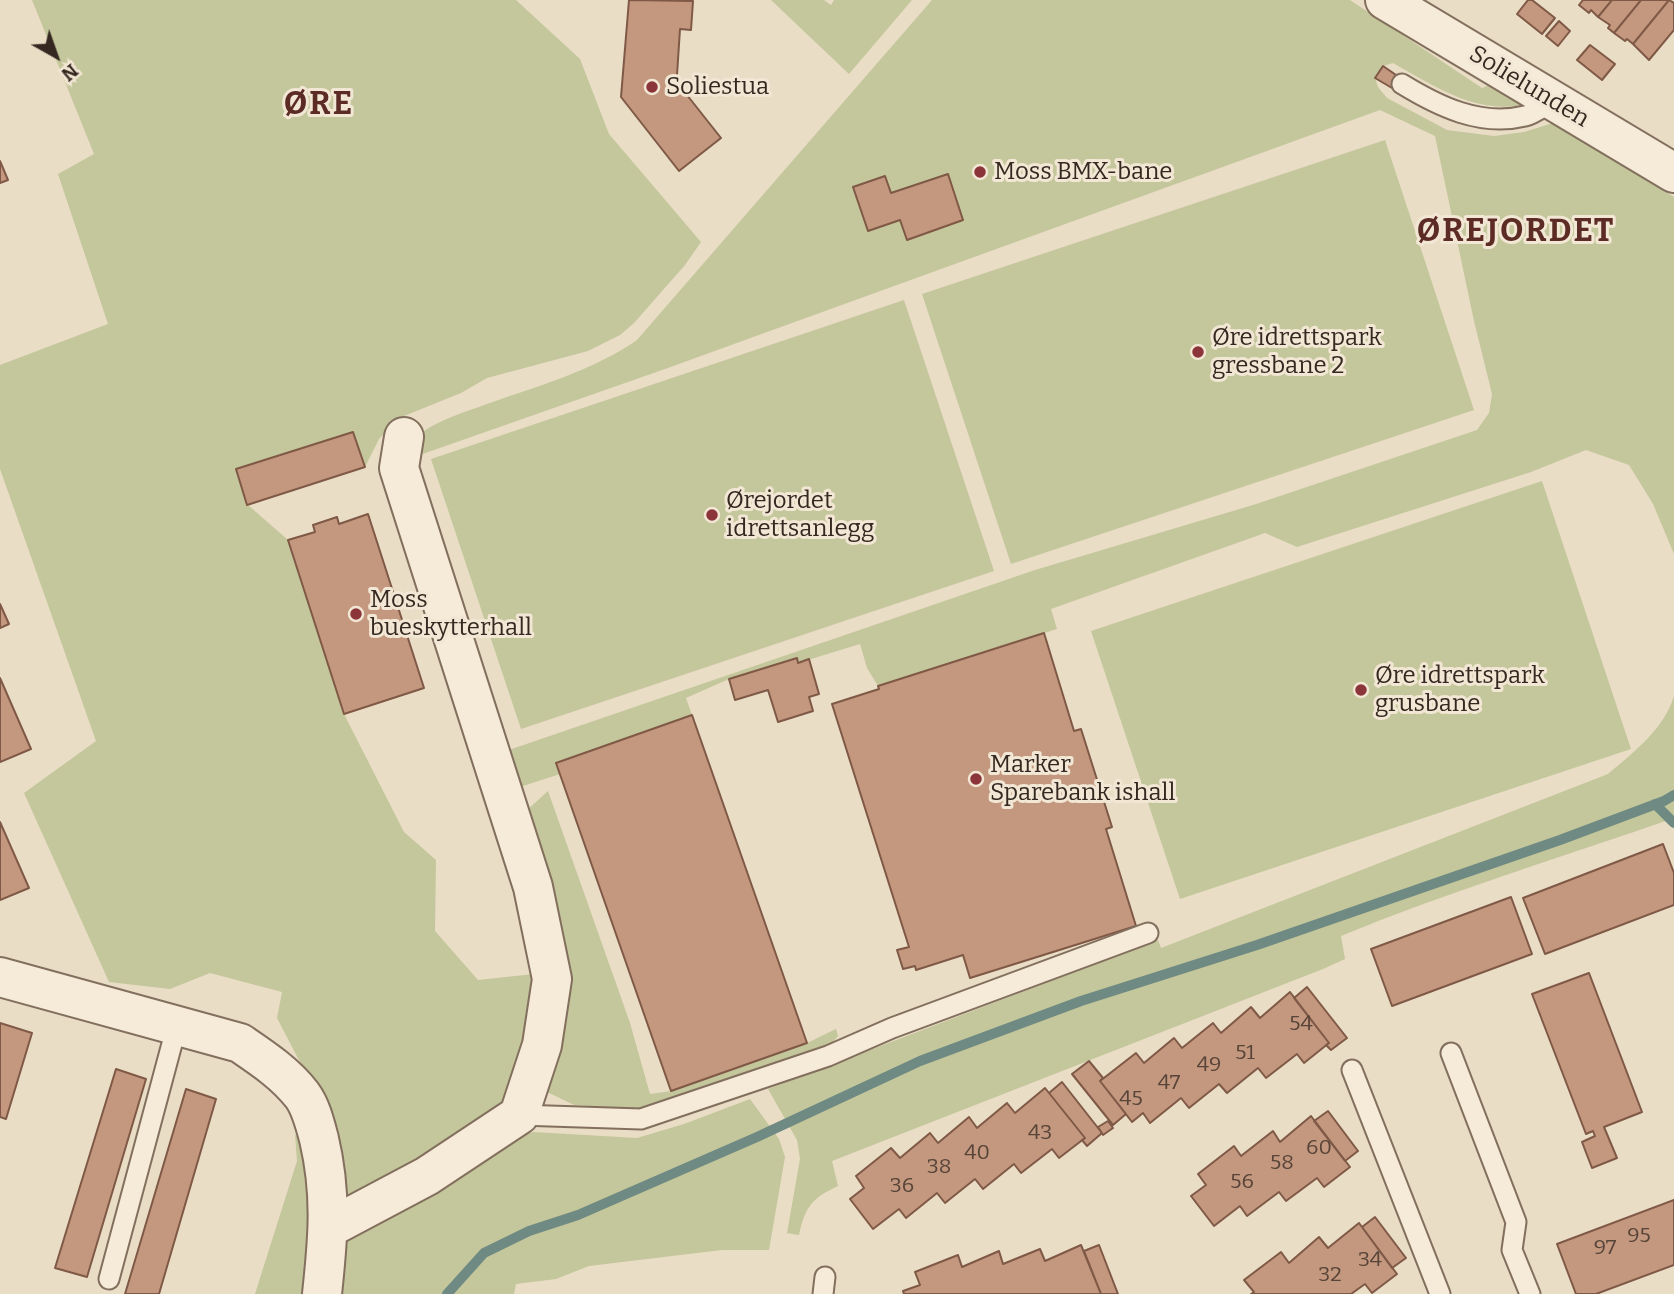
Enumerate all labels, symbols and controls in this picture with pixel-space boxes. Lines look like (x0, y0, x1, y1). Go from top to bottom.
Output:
north arrow (21, 21, 91, 91)
street label: Solielunden (1464, 40, 1594, 134)
text: N (57, 59, 83, 86)
place label: Soliestua (666, 73, 769, 101)
marker: Soliestua (644, 79, 660, 95)
district label: ØRE (284, 86, 354, 124)
place label: Moss BMX-bane (994, 158, 1172, 186)
marker: Moss BMX-bane (972, 164, 988, 180)
district label: ØREJORDET (1418, 213, 1614, 251)
place label: Øre idrettspark gressbane 2 (1212, 324, 1382, 380)
marker: Øre idrettspark gressbane 2 (1190, 344, 1206, 360)
place label: Ørejordet idrettsanlegg (726, 487, 875, 543)
marker: Ørejordet idrettsanlegg (704, 507, 720, 523)
place label: Moss bueskytterhall (370, 586, 532, 642)
marker: Moss bueskytterhall (348, 606, 364, 622)
place label: Øre idrettspark grusbane (1375, 662, 1545, 718)
marker: Øre idrettspark grusbane (1353, 682, 1369, 698)
place label: Marker Sparebank ishall (990, 751, 1175, 807)
marker: Marker Sparebank ishall (968, 771, 984, 787)
house number: 54 (1289, 1011, 1313, 1037)
house number: 51 (1235, 1040, 1255, 1066)
house number: 49 (1197, 1052, 1221, 1078)
house number: 47 (1158, 1070, 1180, 1096)
house number: 45 (1119, 1086, 1143, 1112)
house number: 43 (1028, 1120, 1052, 1146)
house number: 60 (1306, 1135, 1332, 1161)
house number: 40 (964, 1140, 990, 1166)
house number: 58 (1270, 1150, 1294, 1176)
house number: 38 (927, 1154, 951, 1180)
house number: 56 (1230, 1169, 1254, 1195)
house number: 36 (890, 1173, 914, 1199)
house number: 95 (1627, 1223, 1651, 1249)
house number: 97 (1594, 1235, 1616, 1261)
house number: 34 (1358, 1247, 1382, 1273)
house number: 32 (1318, 1262, 1342, 1288)

